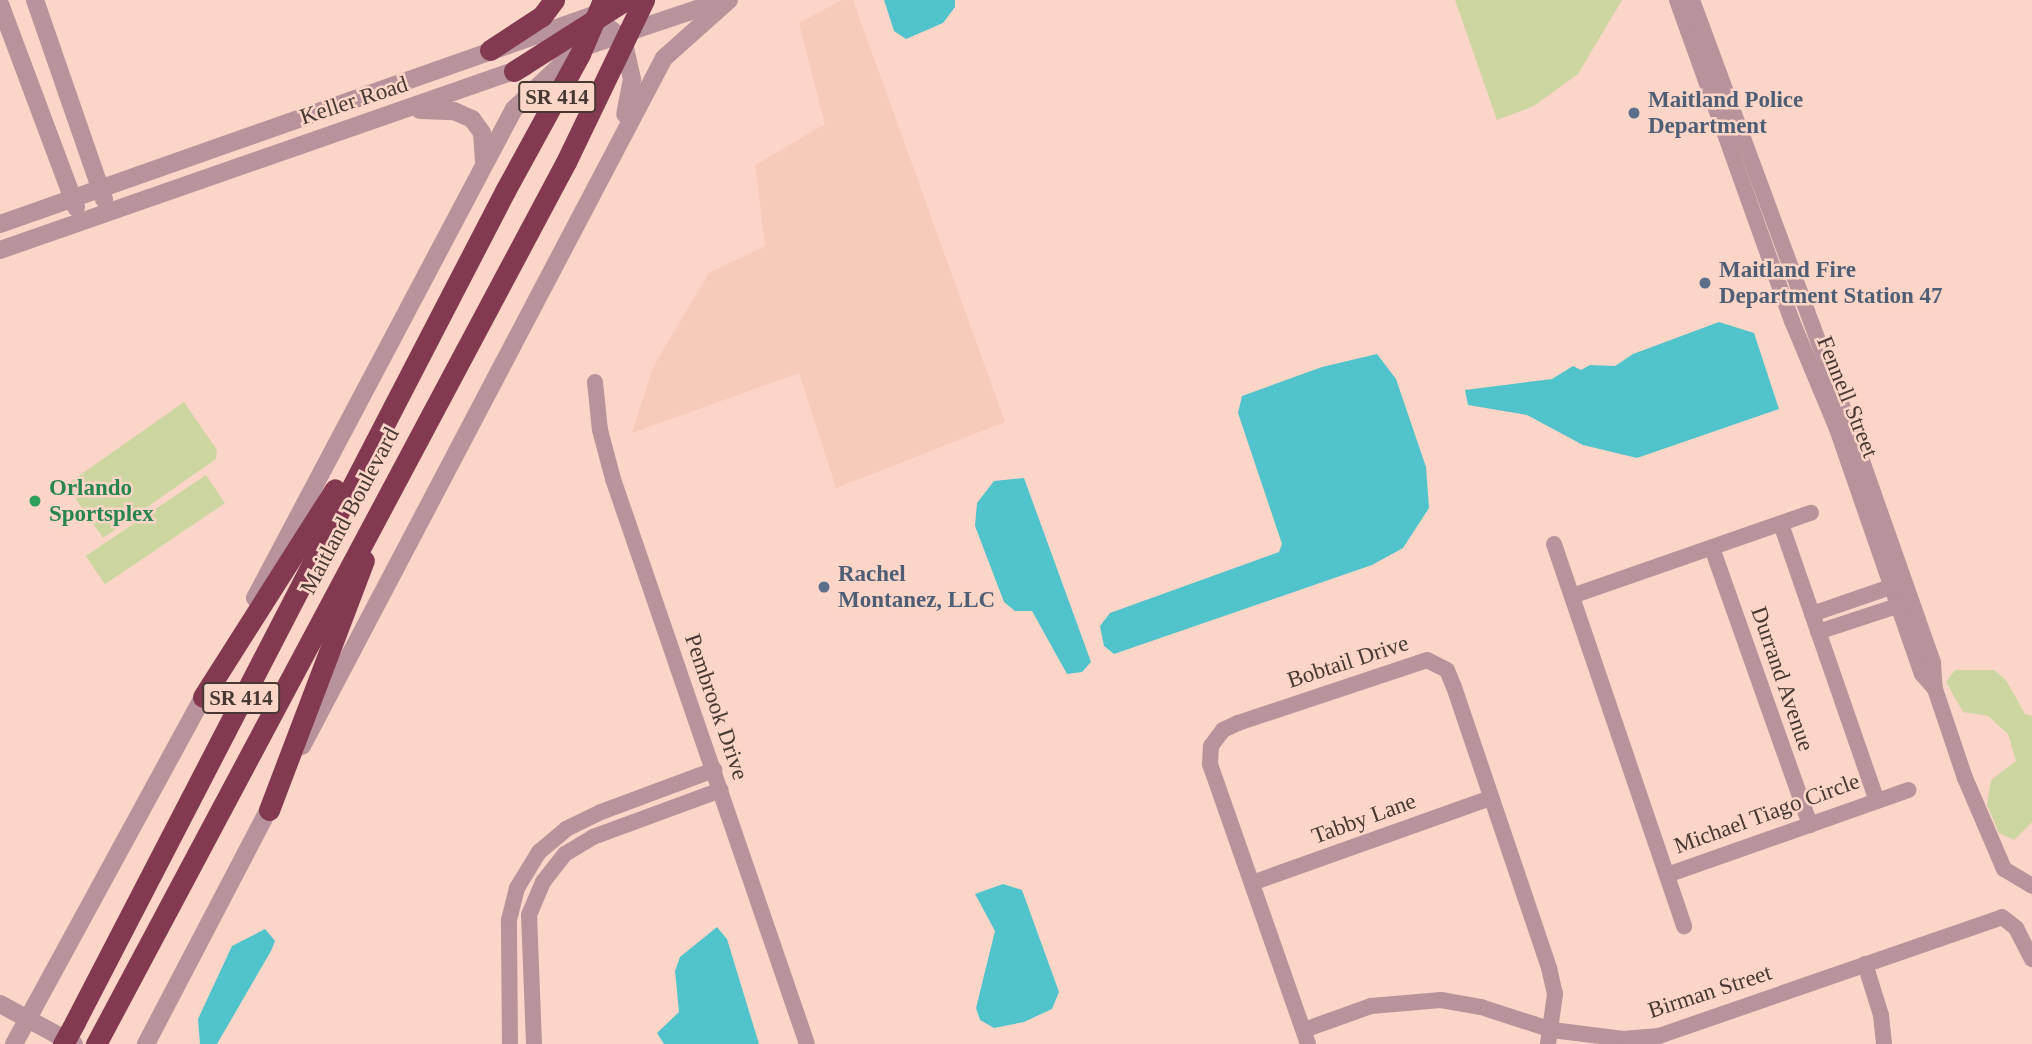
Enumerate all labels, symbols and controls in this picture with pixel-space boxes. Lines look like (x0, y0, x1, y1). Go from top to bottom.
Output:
street label: Keller Road (297, 71, 411, 131)
road number: SR 414 (517, 80, 597, 114)
place label: Maitland Police Department (1648, 86, 1803, 140)
marker: Maitland Police Department (1626, 105, 1642, 121)
place label: Maitland Fire Department Station 47 (1719, 256, 1943, 310)
marker: Maitland Fire Department Station 47 (1697, 275, 1713, 291)
street label: Fennell Street (1810, 332, 1884, 462)
street label: Maitland Boulevard (294, 423, 406, 599)
place label: Orlando Sportsplex (49, 474, 154, 528)
marker: Orlando Sportsplex (27, 493, 43, 509)
place label: Rachel Montanez, LLC (838, 560, 995, 614)
marker: Rachel Montanez, LLC (816, 579, 832, 595)
street label: Durrand Avenue (1744, 603, 1820, 755)
street label: Bobtail Drive (1284, 629, 1412, 695)
street label: Pembrook Drive (678, 630, 754, 784)
road number: SR 414 (201, 680, 281, 716)
street label: Michael Tiago Circle (1670, 768, 1864, 860)
street label: Tabby Lane (1308, 787, 1420, 851)
street label: Birman Street (1645, 959, 1775, 1025)

